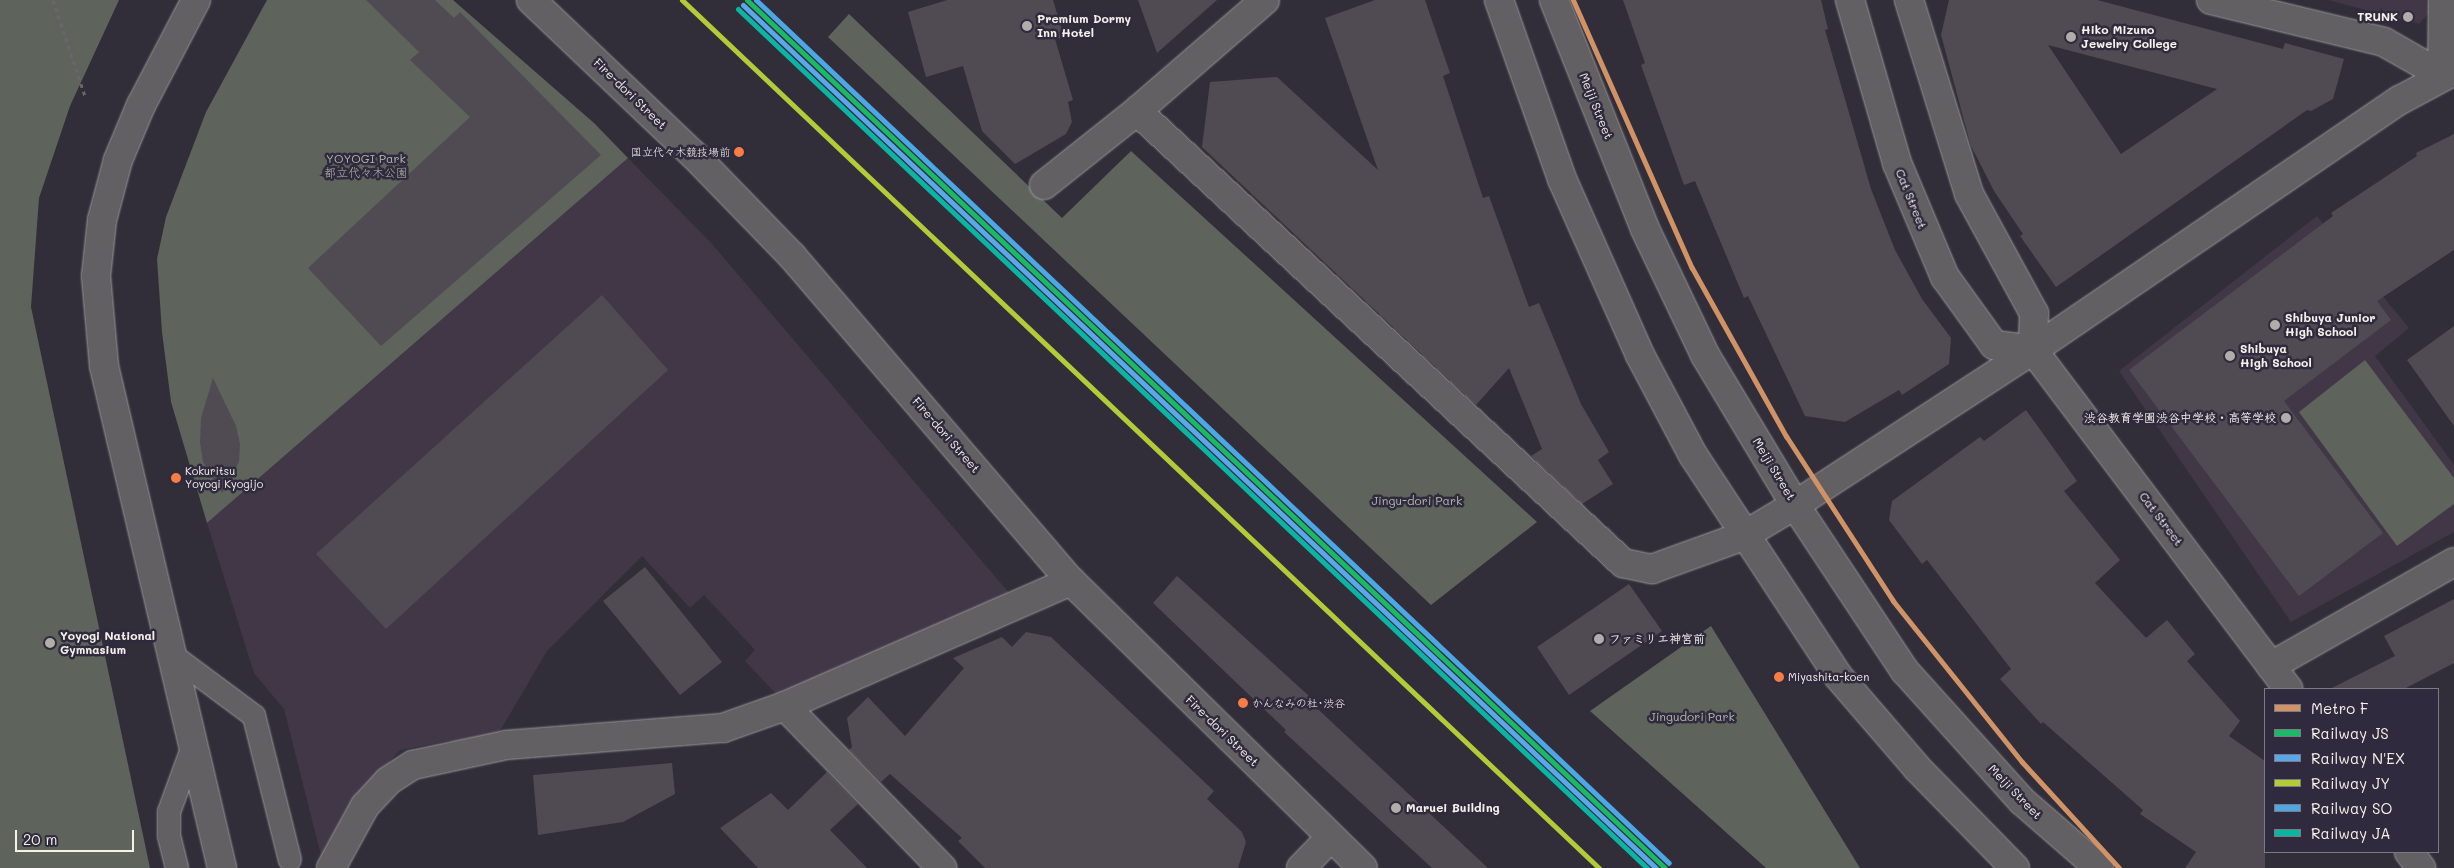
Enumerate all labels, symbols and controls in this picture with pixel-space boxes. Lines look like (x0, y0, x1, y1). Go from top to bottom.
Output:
place label: TRUNK (2357, 10, 2398, 24)
marker: TRUNK (2402, 11, 2414, 23)
place label: Premium Dormy Inn Hotel (1037, 12, 1131, 40)
marker: Premium Dormy Inn Hotel (1021, 20, 1033, 32)
place label: Hiko Mizuno Jewelry College (2081, 23, 2177, 51)
marker: Hiko Mizuno Jewelry College (2065, 31, 2077, 43)
street label: Fire-dori Street (591, 56, 669, 132)
street label: Meiji Street (1576, 71, 1616, 141)
place label: 国立代々木競技場前 (631, 145, 730, 159)
marker: 国立代々木競技場前 (734, 147, 744, 157)
park label: YOYOGI Park 都立代々木公園 (324, 152, 408, 180)
street label: Cat Street (1892, 167, 1930, 231)
place label: Shibuya Junior High School (2285, 311, 2376, 339)
marker: Shibuya Junior High School (2269, 319, 2281, 331)
place label: Shibuya High School (2240, 342, 2312, 370)
marker: Shibuya High School (2224, 350, 2236, 362)
street label: Fire-dori Street (909, 394, 983, 476)
place label: 渋谷教育学園渋谷中学校・高等学校 (2084, 411, 2276, 425)
marker: 渋谷教育学園渋谷中学校・高等学校 (2280, 412, 2292, 424)
street label: Meiji Street (1750, 435, 1798, 503)
place label: Kokuritsu Yoyogi Kyogijo (185, 465, 263, 491)
marker: Kokuritsu Yoyogi Kyogijo (171, 473, 181, 483)
street label: Cat Street (2136, 489, 2186, 549)
park label: Jingu-dori Park (1372, 494, 1462, 508)
place label: Yoyogi National Gymnasium (60, 629, 155, 657)
place label: ファミリエ神宮前 (1609, 632, 1705, 646)
marker: ファミリエ神宮前 (1593, 633, 1605, 645)
marker: Yoyogi National Gymnasium (44, 637, 56, 649)
place label: Miyashita-koen (1788, 670, 1869, 684)
marker: Miyashita-koen (1774, 672, 1784, 682)
legend (2264, 688, 2439, 853)
street label: Fire-dori Street (1183, 693, 1261, 769)
place label: かんなみの杜･渋谷 (1252, 696, 1345, 710)
marker: かんなみの杜･渋谷 (1238, 698, 1248, 708)
text: Metro F (2311, 698, 2368, 718)
park label: Jingudori Park (1649, 710, 1735, 724)
text: Railway JS (2311, 723, 2389, 743)
text: Railway N'EX (2311, 748, 2405, 768)
street label: Meiji Street (1985, 762, 2045, 822)
text: Railway JY (2311, 773, 2390, 793)
text: Railway SO (2311, 798, 2392, 818)
place label: Maruei Building (1406, 801, 1500, 815)
marker: Maruei Building (1390, 802, 1402, 814)
scale bar (18, 820, 136, 852)
text: Railway JA (2311, 823, 2391, 843)
text: 20 m (23, 829, 57, 849)

